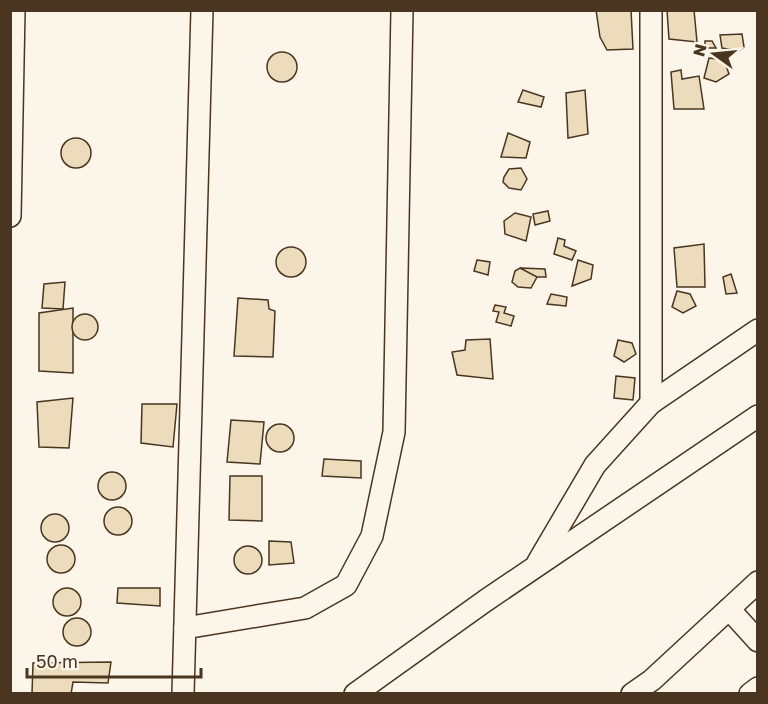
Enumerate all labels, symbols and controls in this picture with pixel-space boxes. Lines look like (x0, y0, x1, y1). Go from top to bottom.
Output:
north arrow (684, 24, 744, 84)
text: N (688, 42, 711, 59)
scale bar (27, 641, 201, 679)
text: 50 m (36, 650, 78, 672)

